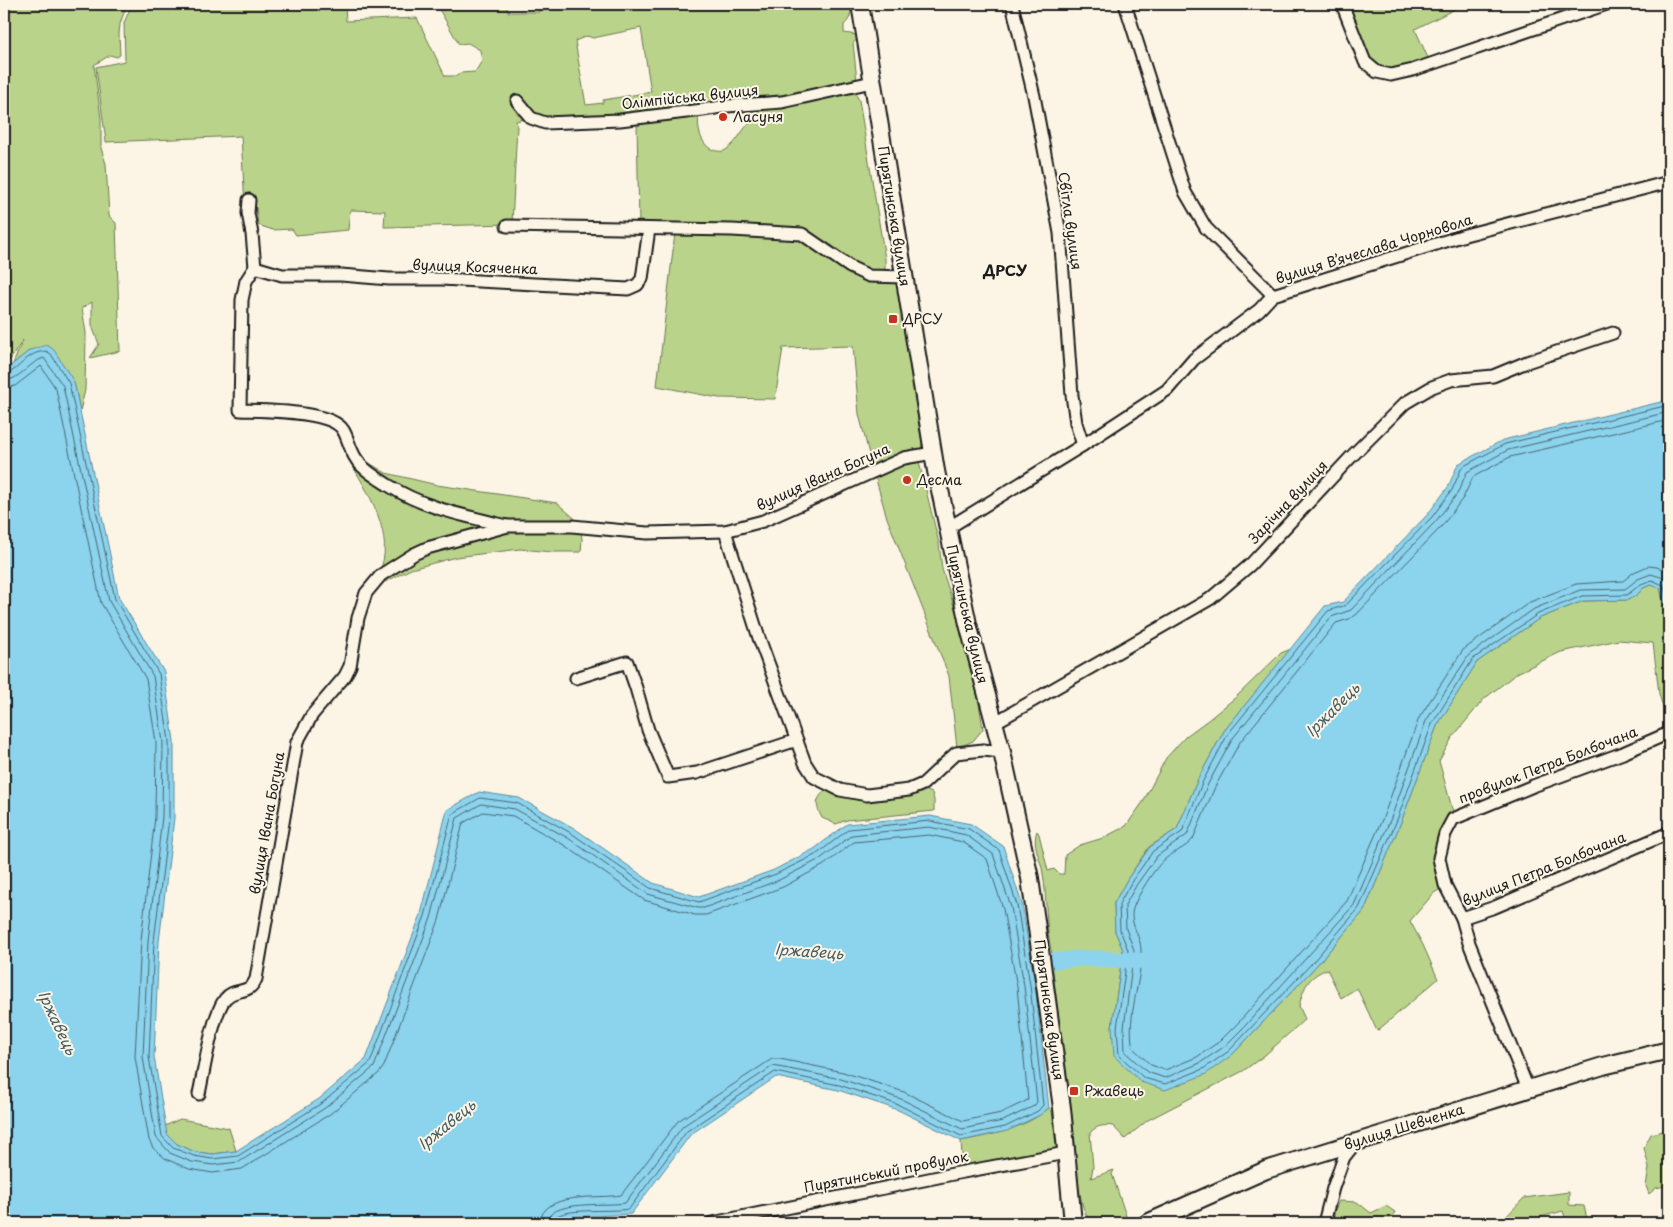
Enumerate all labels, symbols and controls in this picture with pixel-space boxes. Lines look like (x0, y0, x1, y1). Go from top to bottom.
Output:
street label: Олімпійська вулиця (621, 79, 759, 114)
place label: Ласуня (733, 106, 783, 127)
marker: Ласуня (717, 111, 729, 123)
street label: Пирятинська вулиця (873, 144, 916, 288)
street label: Світла вулиця (1053, 171, 1088, 271)
street label: вулиця Вʼячеслава Чорновола (1273, 208, 1475, 289)
street label: вулиця Косяченка (412, 254, 538, 279)
district label: ДРСУ (982, 258, 1027, 281)
place label: ДРСУ (902, 308, 943, 329)
marker: ДРСУ (887, 313, 899, 325)
street label: вулиця Івана Богуна (753, 437, 893, 515)
street label: Зарічна вулиця (1243, 455, 1332, 548)
place label: Десма (916, 469, 962, 490)
marker: Десма (901, 474, 913, 486)
street label: Пирятинська вулиця (941, 542, 994, 685)
water label: Іржавець (1300, 676, 1365, 741)
street label: провулок Петра Болбочана (1455, 721, 1640, 808)
street label: вулиця Івана Богуна (244, 750, 289, 896)
street label: вулиця Петра Болбочана (1459, 826, 1629, 911)
water label: Іржавець (774, 937, 845, 964)
street label: Пирятинська вулиця (1029, 938, 1070, 1082)
water label: Іржавець (33, 986, 84, 1060)
place label: Ржавець (1084, 1080, 1144, 1101)
marker: Ржавець (1068, 1085, 1080, 1097)
water label: Іржавець (412, 1092, 481, 1154)
street label: вулиця Шевченка (1341, 1098, 1467, 1155)
street label: Пирятинський провулок (802, 1145, 970, 1198)

